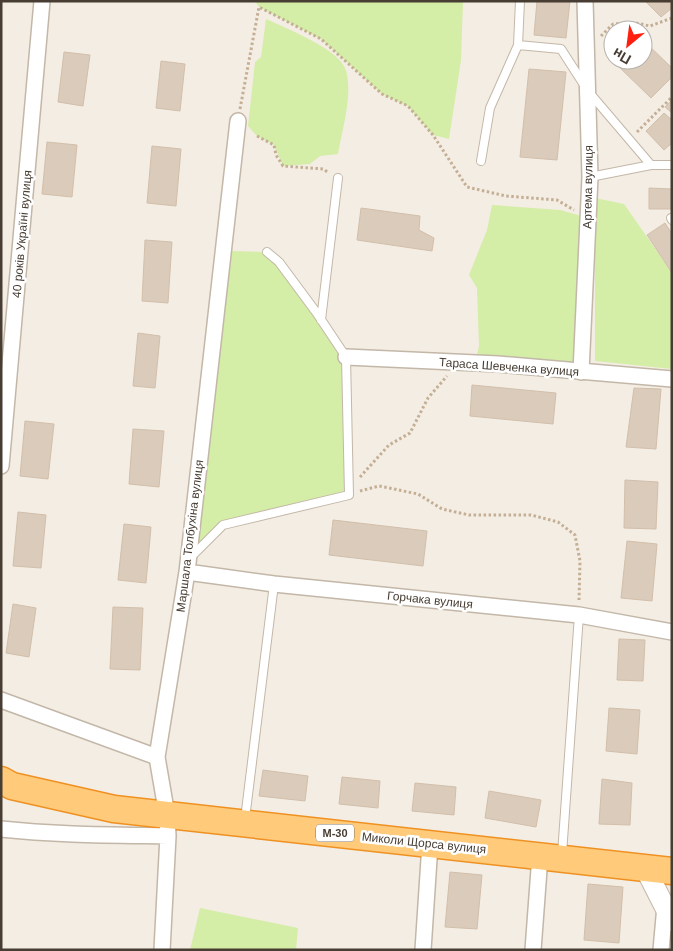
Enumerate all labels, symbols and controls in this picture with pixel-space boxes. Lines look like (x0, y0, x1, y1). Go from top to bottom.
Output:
north arrow (603, 20, 653, 70)
text: Пн (610, 45, 634, 68)
street label: Артема вулиця (580, 145, 596, 229)
street label: 40 років Україні вулиця (9, 170, 35, 298)
street label: Тараса Шевченка вулиця (439, 355, 579, 379)
street label: Маршала Толбухіна вулиця (174, 459, 206, 613)
street label: Горчака вулиця (386, 589, 474, 611)
road number: М-30 (316, 824, 354, 841)
street label: Миколи Щорса вулиця (361, 830, 487, 856)

